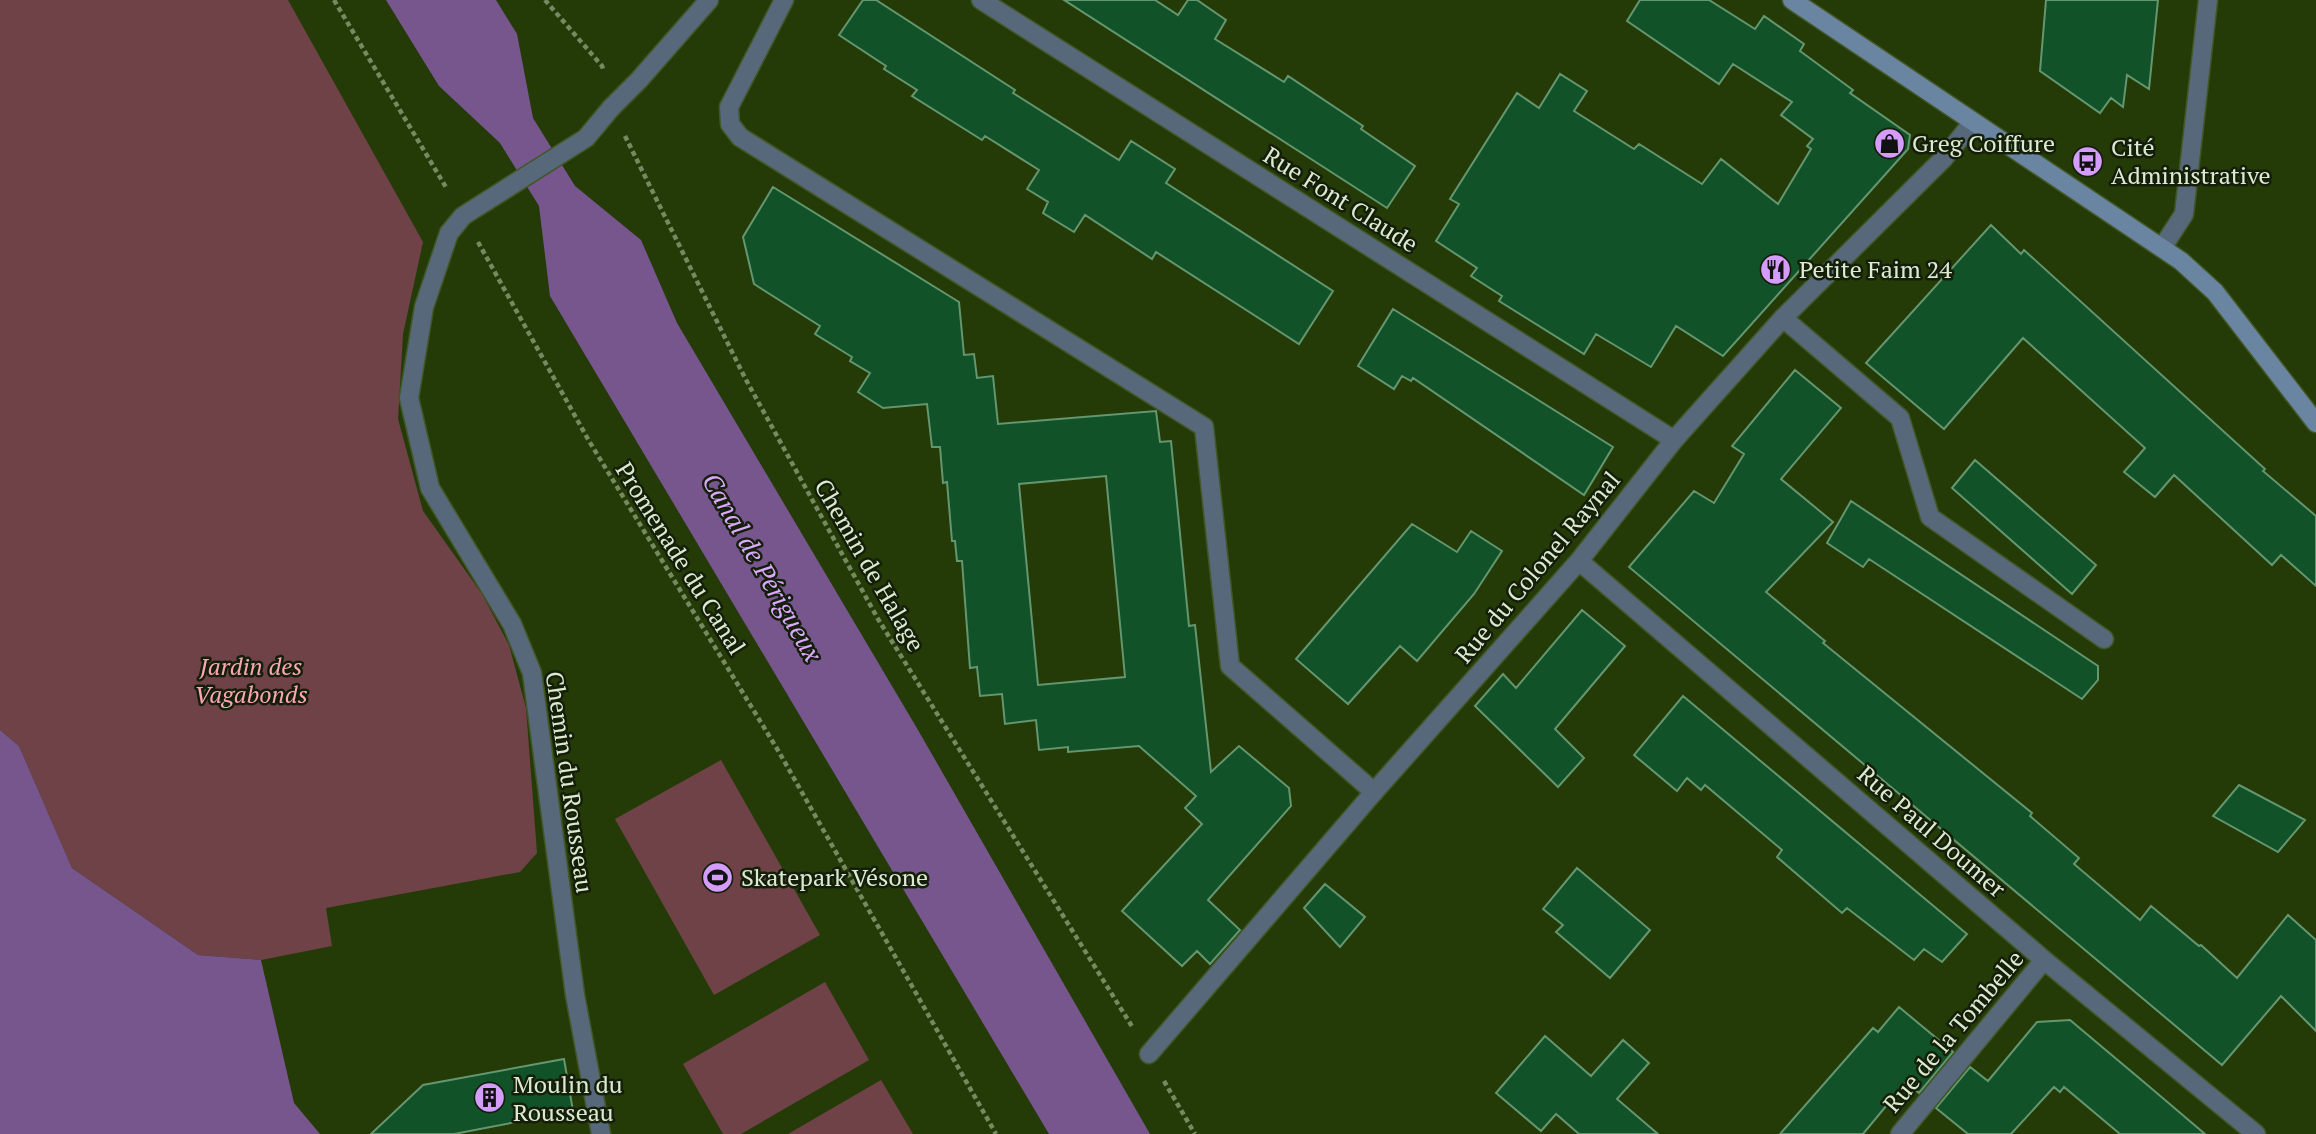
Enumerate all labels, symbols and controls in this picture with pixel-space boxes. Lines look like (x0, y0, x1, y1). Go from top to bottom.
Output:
shop icon: Greg Coiffure (1872, 126, 1906, 160)
place label: Greg Coiffure (1912, 127, 2055, 159)
place label: Cité Administrative (2111, 131, 2271, 191)
street label: Rue Font Claude (1258, 139, 1424, 259)
bus stop icon: Cité Administrative (2071, 144, 2105, 178)
restaurant icon: Petite Faim 24 (1759, 252, 1793, 286)
place label: Petite Faim 24 (1799, 253, 1952, 285)
street label: Promenade du Canal (609, 456, 753, 660)
street label: Rue du Colonel Raynal (1447, 464, 1627, 670)
water label: Canal de Périgueux (695, 467, 831, 668)
street label: Chemin de Halage (808, 473, 932, 657)
park label: Jardin des Vagabonds (194, 650, 308, 710)
street label: Chemin du Rousseau (539, 669, 601, 895)
street label: Rue Paul Doumer (1851, 758, 2013, 905)
sports icon: Skatepark Vésone (701, 860, 735, 894)
place label: Skatepark Vésone (741, 861, 928, 893)
street label: Rue de la Tombelle (1876, 943, 2030, 1119)
place label: Moulin du Rousseau (513, 1068, 623, 1128)
building icon: Moulin du Rousseau (473, 1081, 507, 1115)

